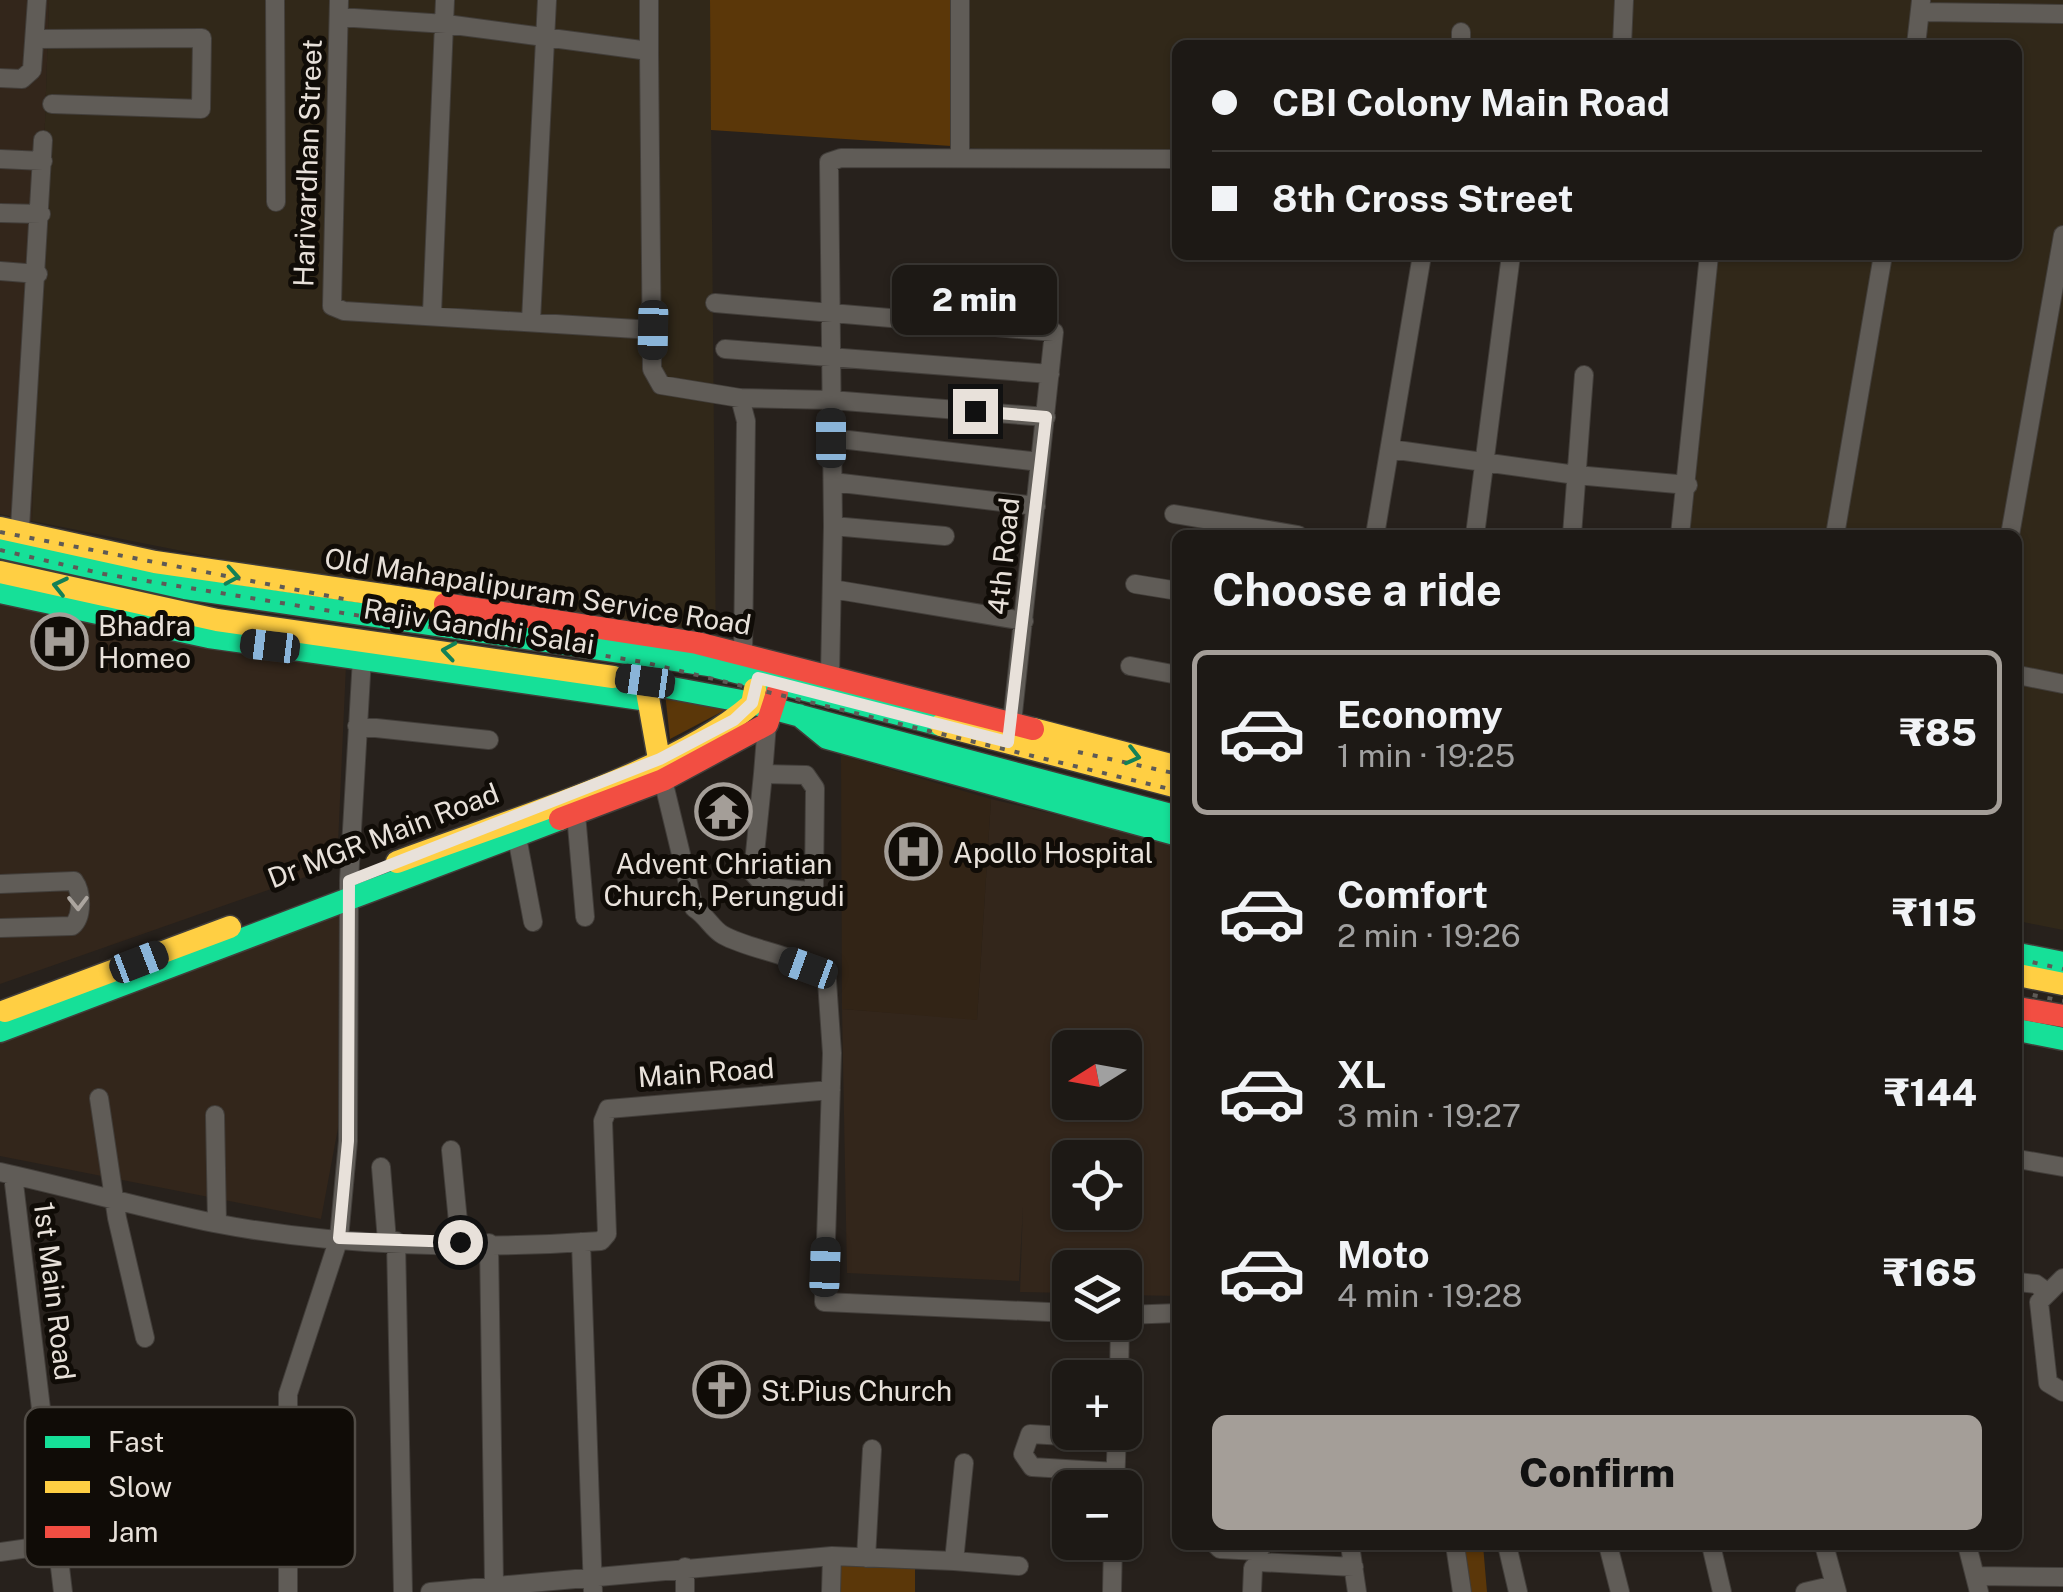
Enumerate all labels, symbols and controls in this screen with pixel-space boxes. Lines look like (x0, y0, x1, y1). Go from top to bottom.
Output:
street label: Harivardhan Street (286, 39, 328, 287)
text: CBI Colony Main Road (1272, 80, 1670, 125)
text: 8th Cross Street (1272, 176, 1574, 221)
callout: 2 min (892, 266, 1058, 336)
text: 2 min (932, 281, 1017, 318)
car (637, 300, 669, 360)
route end (953, 389, 998, 434)
car (816, 408, 846, 468)
street label: 4th Road (980, 496, 1026, 616)
street label: Old Mahapalipuram Service Road (322, 541, 754, 641)
text: Choose a ride (1212, 563, 1502, 616)
one-way arrow (224, 565, 241, 586)
one-way arrow (52, 577, 69, 598)
street label: Rajiv Gandhi Salai (361, 591, 597, 661)
place label: Bhadra Homeo (98, 609, 191, 674)
hospital icon: Bhadra Homeo (29, 611, 89, 671)
car (238, 627, 302, 665)
one-way arrow (441, 642, 457, 663)
car (613, 662, 677, 700)
icon: car (1217, 688, 1307, 778)
text: Economy (1337, 692, 1503, 737)
text: ₹85 (1899, 710, 1977, 755)
text: 1 min · 19:25 (1337, 737, 1515, 774)
one-way arrow (1124, 744, 1141, 765)
street label: Dr MGR Main Road (263, 776, 503, 894)
temple icon: Advent Chriatian Church, Perungudi (694, 782, 754, 842)
hospital icon: Apollo Hospital (884, 822, 944, 882)
place label: Apollo Hospital (953, 836, 1153, 869)
place label: Advent Chriatian Church, Perungudi (603, 847, 845, 912)
icon: car (1217, 868, 1307, 958)
text: Comfort (1337, 872, 1488, 917)
text: ₹115 (1892, 890, 1977, 935)
one-way arrow (67, 896, 89, 911)
text: 2 min · 19:26 (1337, 917, 1521, 954)
car (106, 937, 172, 987)
car (775, 944, 841, 992)
north arrow (1052, 1030, 1142, 1120)
map controls (1052, 1030, 1142, 1560)
icon: car (1217, 1048, 1307, 1138)
street label: Main Road (637, 1051, 775, 1093)
text: XL (1337, 1052, 1386, 1097)
text: ₹144 (1884, 1070, 1977, 1115)
text: 3 min · 19:27 (1337, 1097, 1521, 1134)
button: locate (1052, 1140, 1142, 1230)
street label: 1st Main Road (28, 1200, 82, 1382)
route start (438, 1220, 483, 1265)
icon: car (1217, 1228, 1307, 1318)
text: Moto (1337, 1232, 1430, 1277)
car (809, 1236, 841, 1298)
button: layers (1052, 1250, 1142, 1340)
text: ₹165 (1883, 1250, 1977, 1295)
text: 4 min · 19:28 (1337, 1277, 1523, 1314)
church icon: St.Pius Church (692, 1360, 752, 1420)
button: + (1052, 1360, 1142, 1450)
place label: St.Pius Church (761, 1374, 952, 1407)
legend (25, 1407, 355, 1567)
button: Confirm (1212, 1415, 1982, 1530)
text: Fast (108, 1425, 164, 1458)
text: Slow (108, 1470, 172, 1503)
button: − (1052, 1470, 1142, 1560)
text: Jam (108, 1515, 159, 1548)

